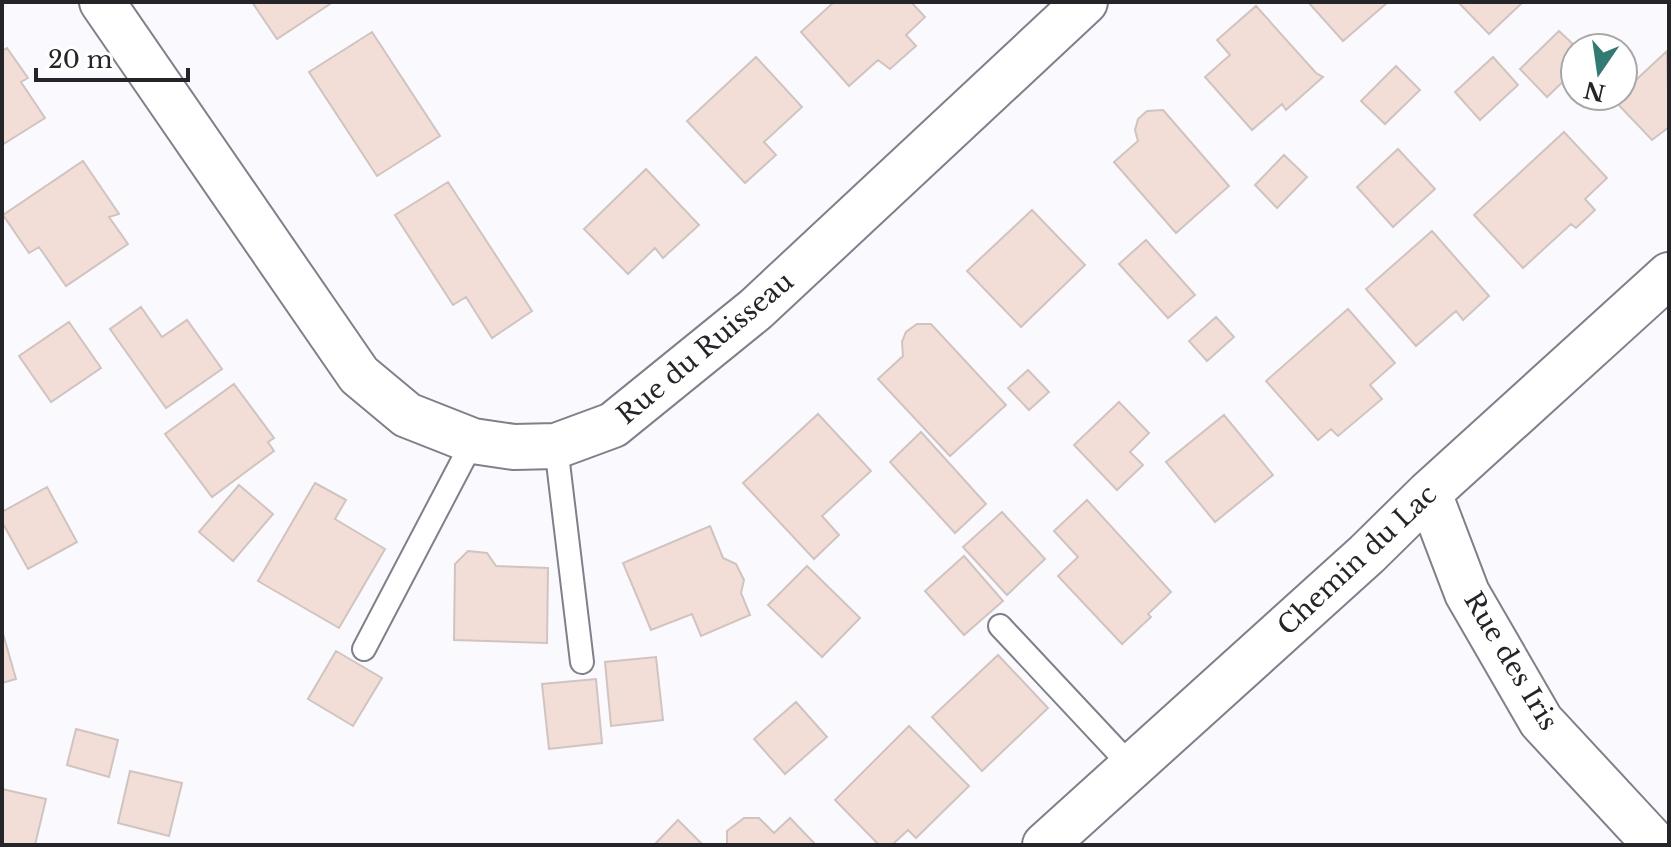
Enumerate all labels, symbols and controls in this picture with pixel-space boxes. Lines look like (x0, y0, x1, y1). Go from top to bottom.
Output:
scale bar (36, 32, 188, 82)
north arrow (1559, 32, 1639, 112)
text: 20 m (48, 45, 113, 74)
text: N (1581, 75, 1608, 106)
street label: Rue du Ruisseau (611, 265, 799, 431)
street label: Chemin du Lac (1271, 478, 1443, 642)
street label: Rue des Iris (1457, 586, 1565, 736)

